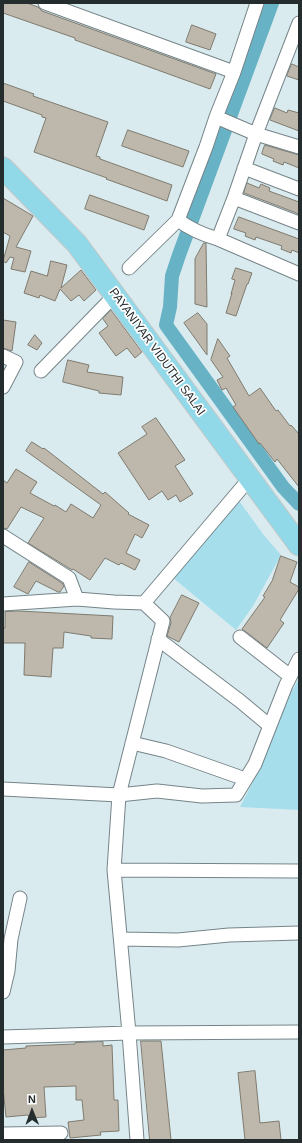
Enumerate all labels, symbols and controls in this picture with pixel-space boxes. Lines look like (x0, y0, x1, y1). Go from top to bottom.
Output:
street label: PAYANIYAR VIDUTHI SALAI (106, 286, 208, 418)
north arrow (12, 1091, 52, 1131)
text: N (28, 1093, 36, 1105)

